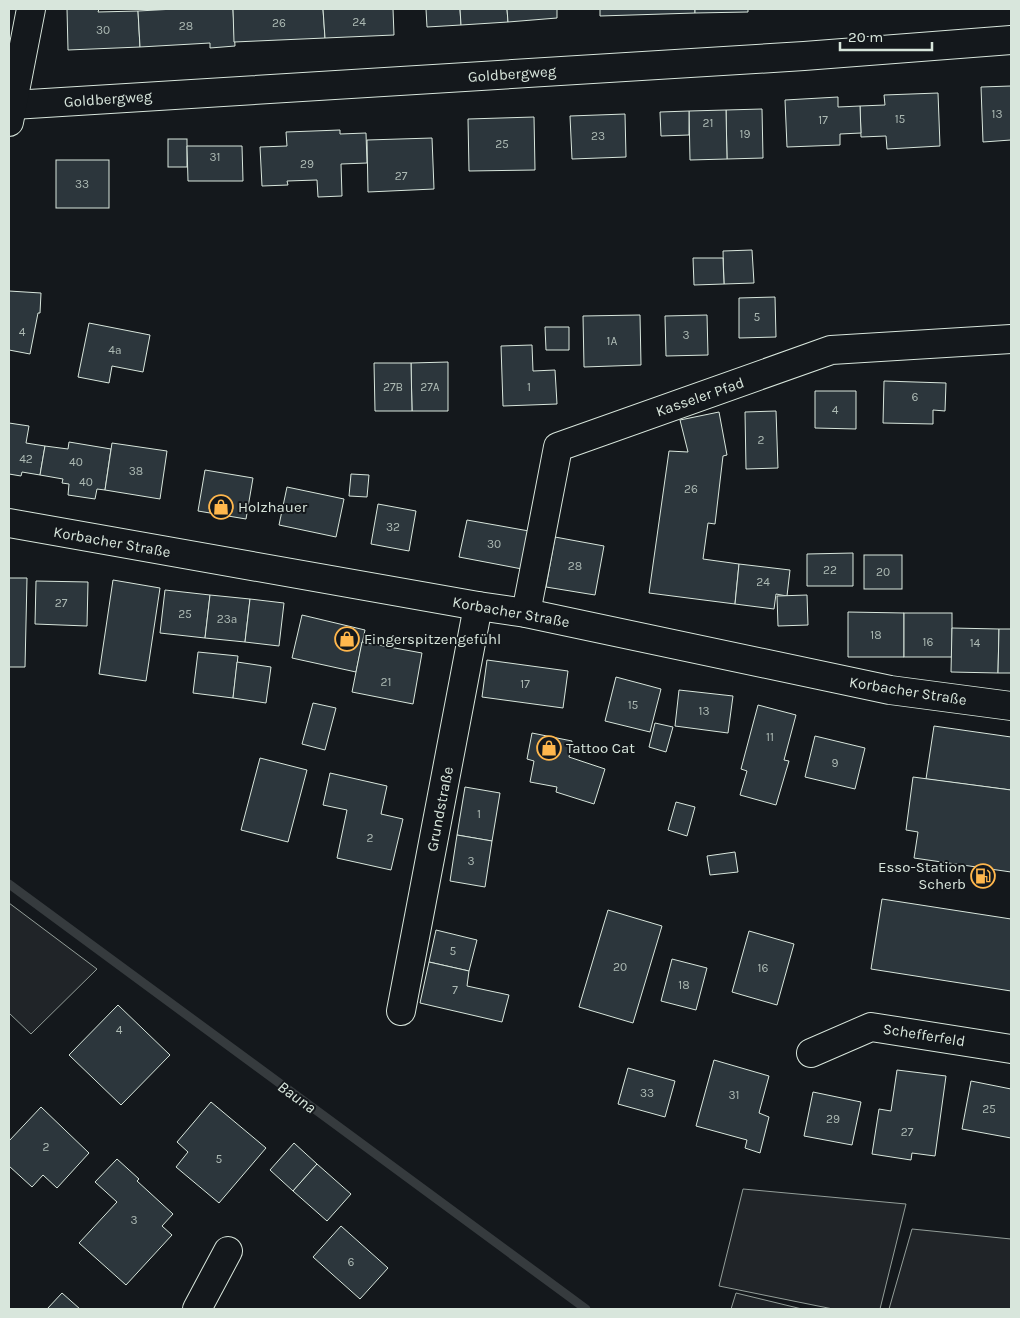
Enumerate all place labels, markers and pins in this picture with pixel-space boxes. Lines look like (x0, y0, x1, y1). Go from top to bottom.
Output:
shop icon: Holzhauer (208, 494, 234, 520)
place label: Holzhauer (238, 498, 308, 516)
shop icon: Fingerspitzengefühl (334, 626, 360, 652)
place label: Fingerspitzengefühl (364, 630, 501, 648)
shop icon: Tattoo Cat (536, 735, 562, 761)
place label: Tattoo Cat (566, 739, 635, 757)
place label: Esso-Station Scherb (878, 858, 966, 893)
fuel station icon: Esso-Station Scherb (970, 863, 996, 889)

